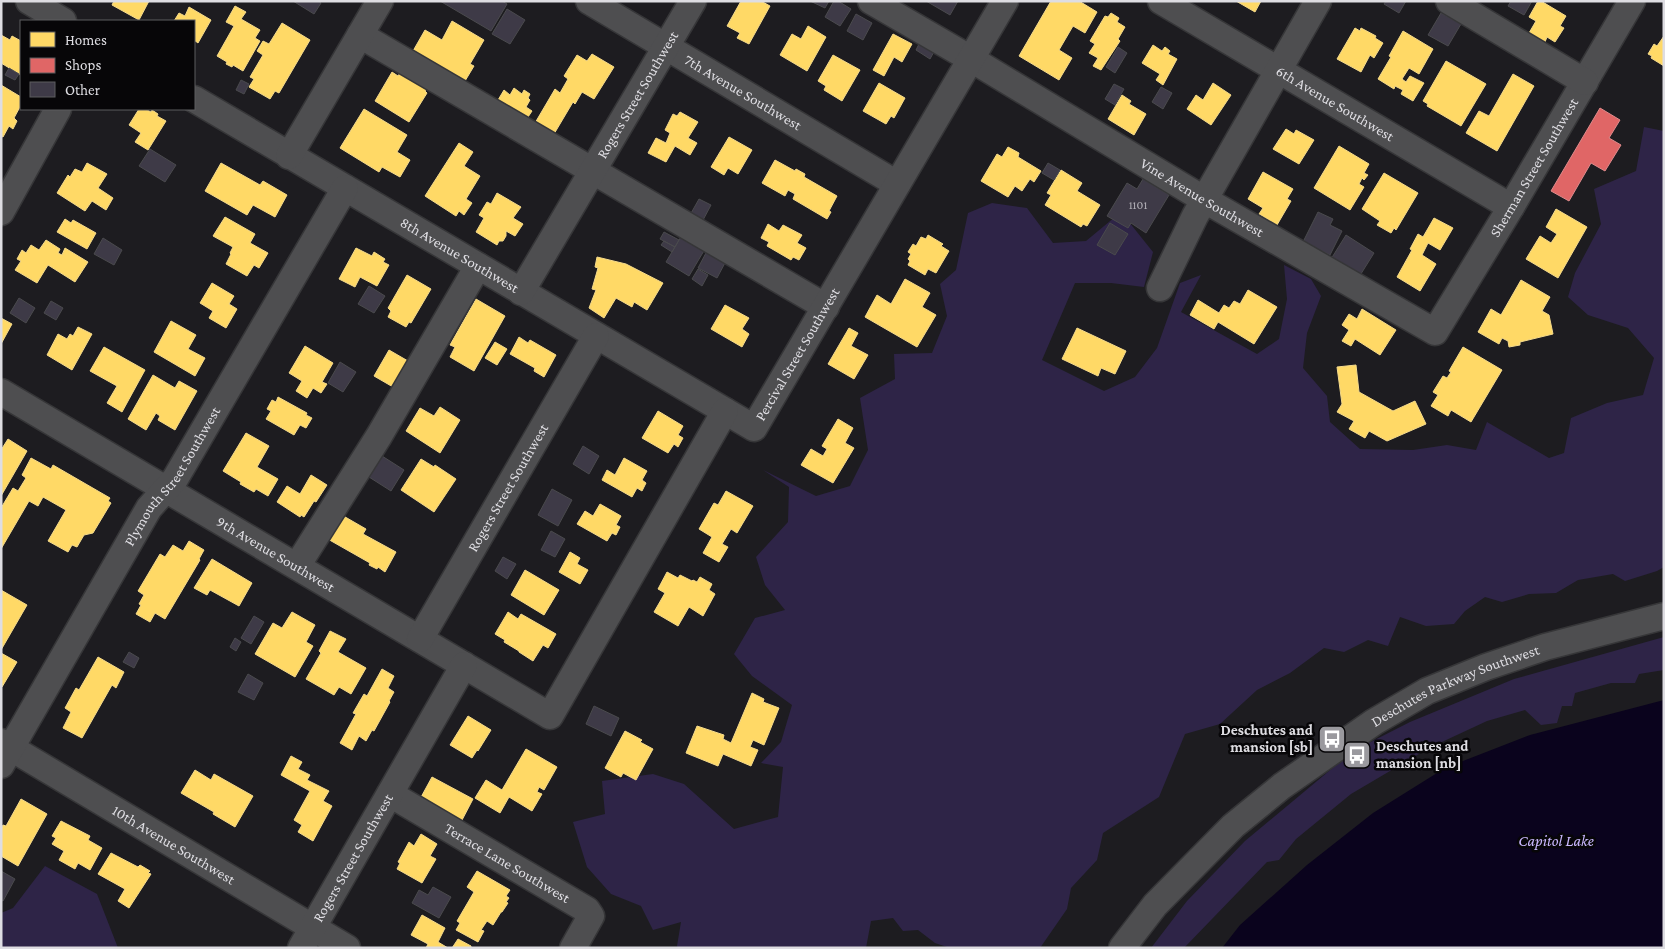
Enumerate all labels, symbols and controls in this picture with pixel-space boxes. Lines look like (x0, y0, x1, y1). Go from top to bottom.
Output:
legend (20, 20, 195, 110)
street label: Rogers Street Southwest (594, 27, 682, 161)
text: Homes (65, 32, 107, 48)
street label: 7th Avenue Southwest (681, 51, 805, 134)
text: Shops (65, 57, 101, 74)
street label: 6th Avenue Southwest (1273, 63, 1398, 145)
text: Other (65, 82, 101, 98)
street label: Sherman Street Southwest (1487, 94, 1582, 240)
street label: Vine Avenue Southwest (1137, 155, 1268, 241)
house number: 1101 (1129, 198, 1147, 212)
street label: 8th Avenue Southwest (397, 214, 523, 297)
street label: Percival Street Southwest (752, 284, 843, 424)
street label: Plymouth Street Southwest (121, 403, 224, 549)
street label: Rogers Street Southwest (465, 420, 552, 554)
street label: 9th Avenue Southwest (214, 513, 339, 596)
street label: Deschutes Parkway Southwest (1368, 641, 1542, 730)
place label: Deschutes and mansion [sb] (1220, 722, 1314, 755)
bus stop icon: Deschutes and mansion [sb] (1317, 724, 1347, 754)
place label: Deschutes and mansion [nb] (1376, 738, 1469, 771)
bus stop icon: Deschutes and mansion [nb] (1342, 740, 1372, 770)
street label: Rogers Street Southwest (310, 790, 397, 925)
street label: 10th Avenue Southwest (109, 802, 239, 888)
street label: Terrace Lane Southwest (442, 820, 574, 907)
water label: Capitol Lake (1518, 832, 1594, 850)

